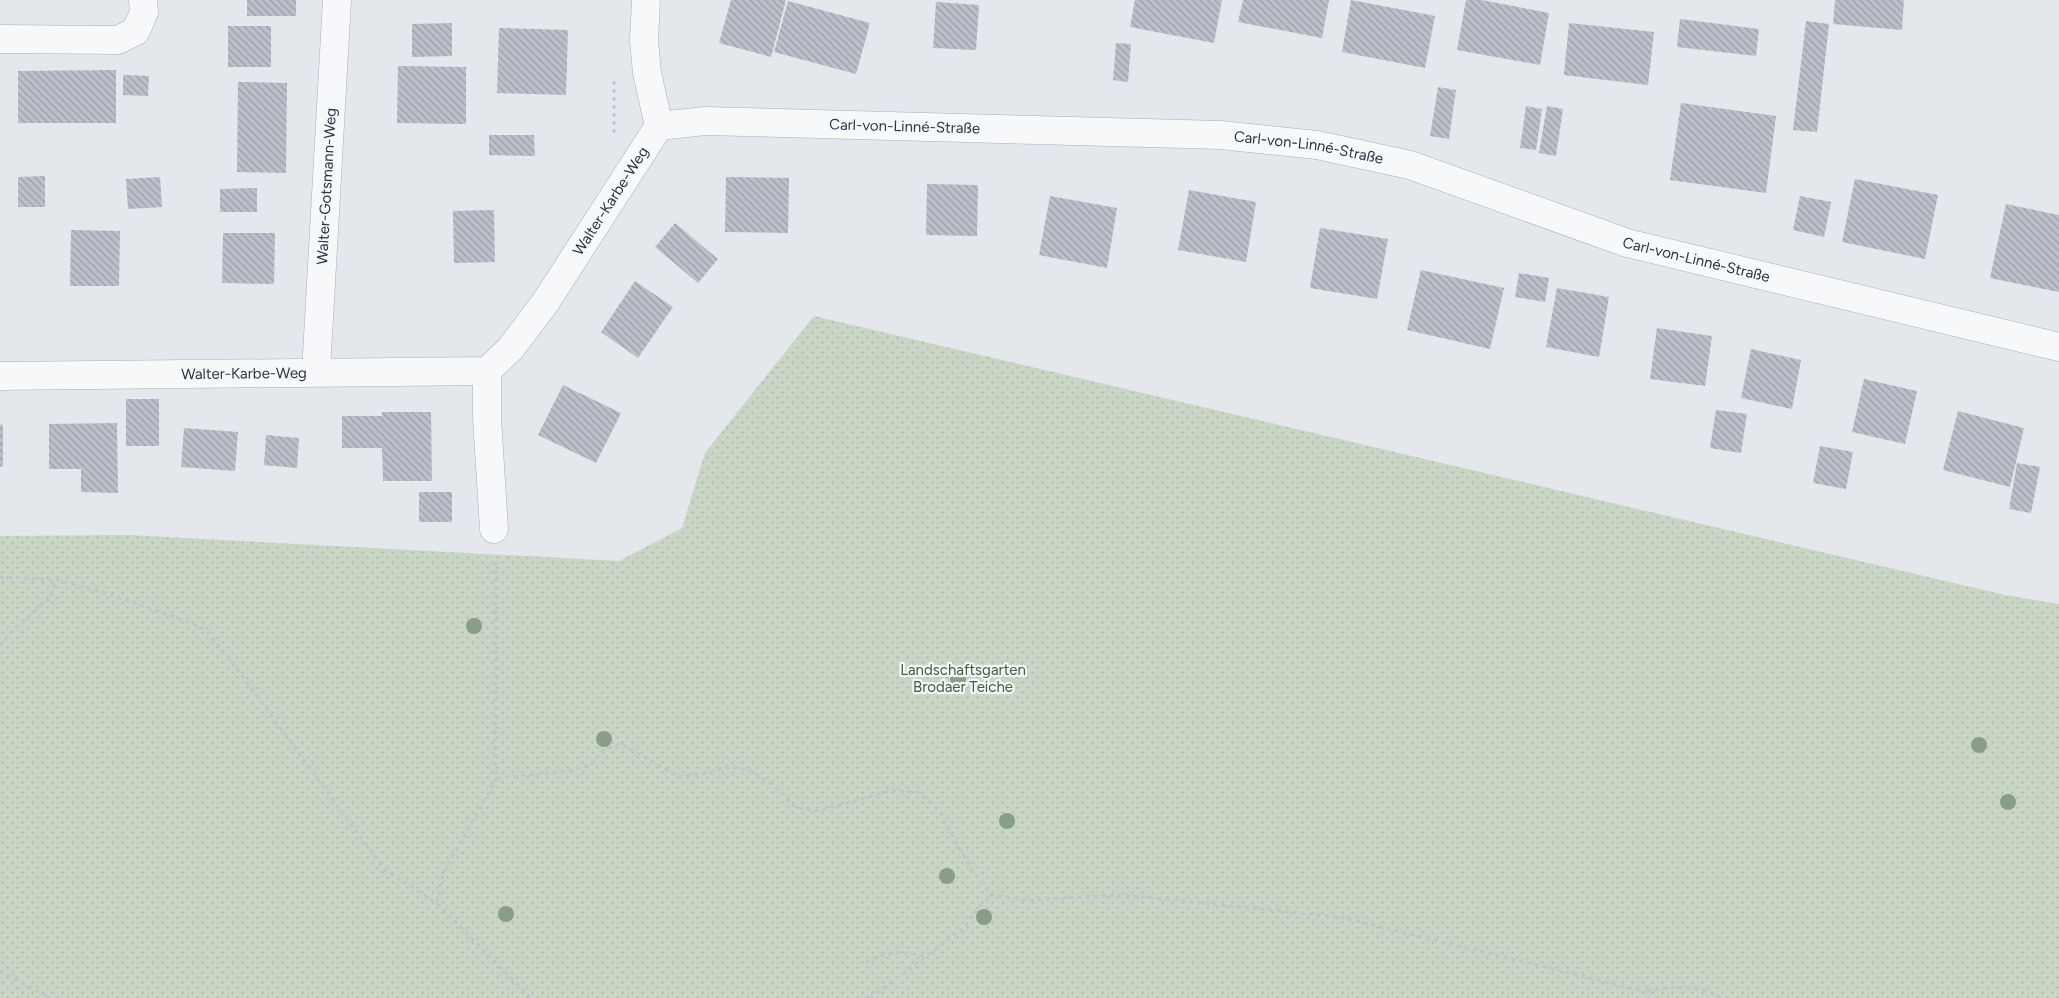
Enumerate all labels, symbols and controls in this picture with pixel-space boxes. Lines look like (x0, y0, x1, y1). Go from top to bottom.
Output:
street label: Walter-Gotsmann-Weg (313, 107, 340, 265)
street label: Carl-von-Linné-Straße (829, 115, 980, 137)
street label: Carl-von-Linné-Straße (1233, 127, 1385, 168)
street label: Walter-Karbe-Weg (569, 143, 652, 259)
street label: Carl-von-Linné-Straße (1621, 233, 1772, 286)
street label: Walter-Karbe-Weg (181, 364, 307, 383)
park label: Landschaftsgarten Brodaer Teiche (900, 661, 1026, 696)

